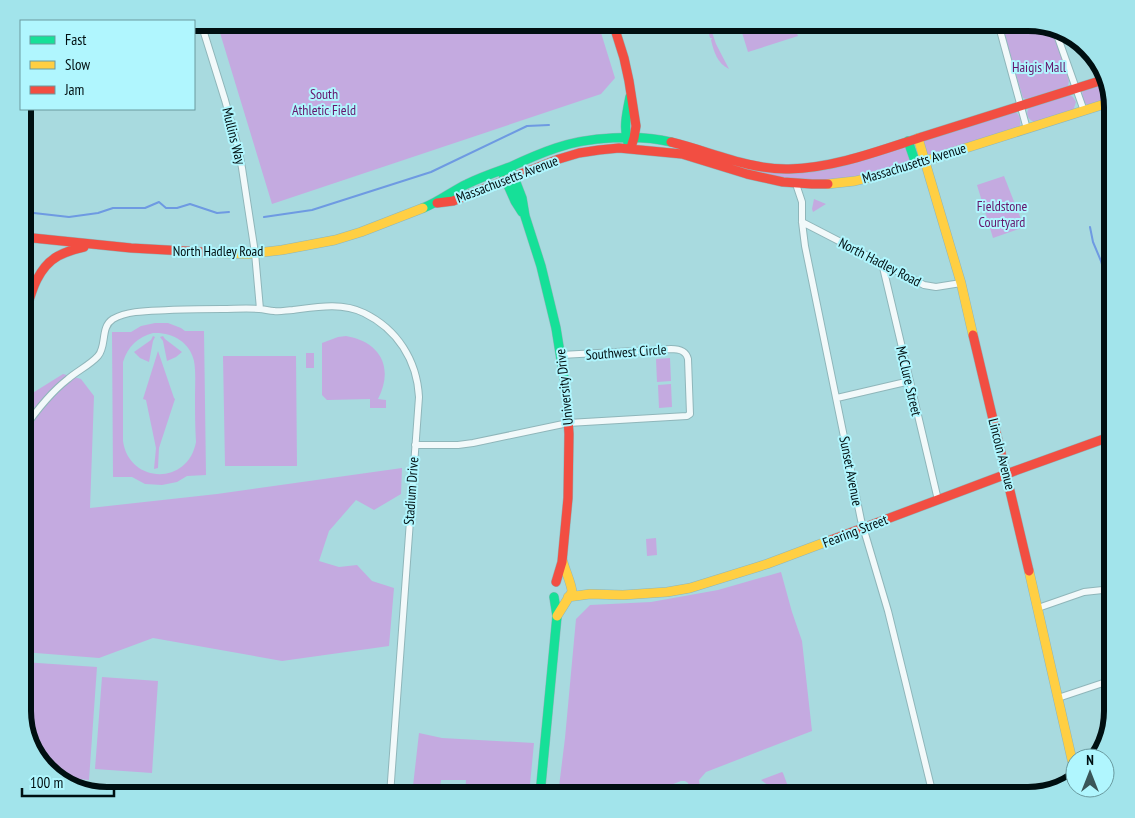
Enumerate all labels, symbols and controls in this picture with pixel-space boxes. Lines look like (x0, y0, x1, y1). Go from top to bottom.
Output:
legend (20, 20, 195, 110)
text: Fast (65, 30, 86, 49)
text: Slow (65, 55, 90, 74)
park label: Haigis Mall (1012, 58, 1067, 76)
text: Jam (64, 80, 84, 99)
park label: South Athletic Field (292, 85, 356, 119)
street label: Mullins Way (218, 106, 250, 167)
street label: Massachusetts Avenue (860, 139, 968, 187)
street label: Massachusetts Avenue (453, 151, 561, 207)
park label: Fieldstone Courtyard (977, 197, 1027, 231)
street label: North Hadley Road (836, 233, 924, 291)
street label: North Hadley Road (173, 242, 263, 260)
street label: Southwest Circle (585, 340, 667, 364)
street label: McClure Street (892, 344, 926, 418)
street label: University Drive (551, 348, 577, 426)
street label: Lincoln Avenue (984, 416, 1020, 492)
street label: Sunset Avenue (835, 435, 867, 508)
street label: Stadium Drive (400, 456, 422, 526)
street label: Fearing Street (820, 510, 890, 552)
north arrow (1065, 748, 1115, 798)
text: N (1086, 751, 1094, 769)
scale bar (22, 766, 115, 798)
text: 100 m (30, 773, 63, 792)

